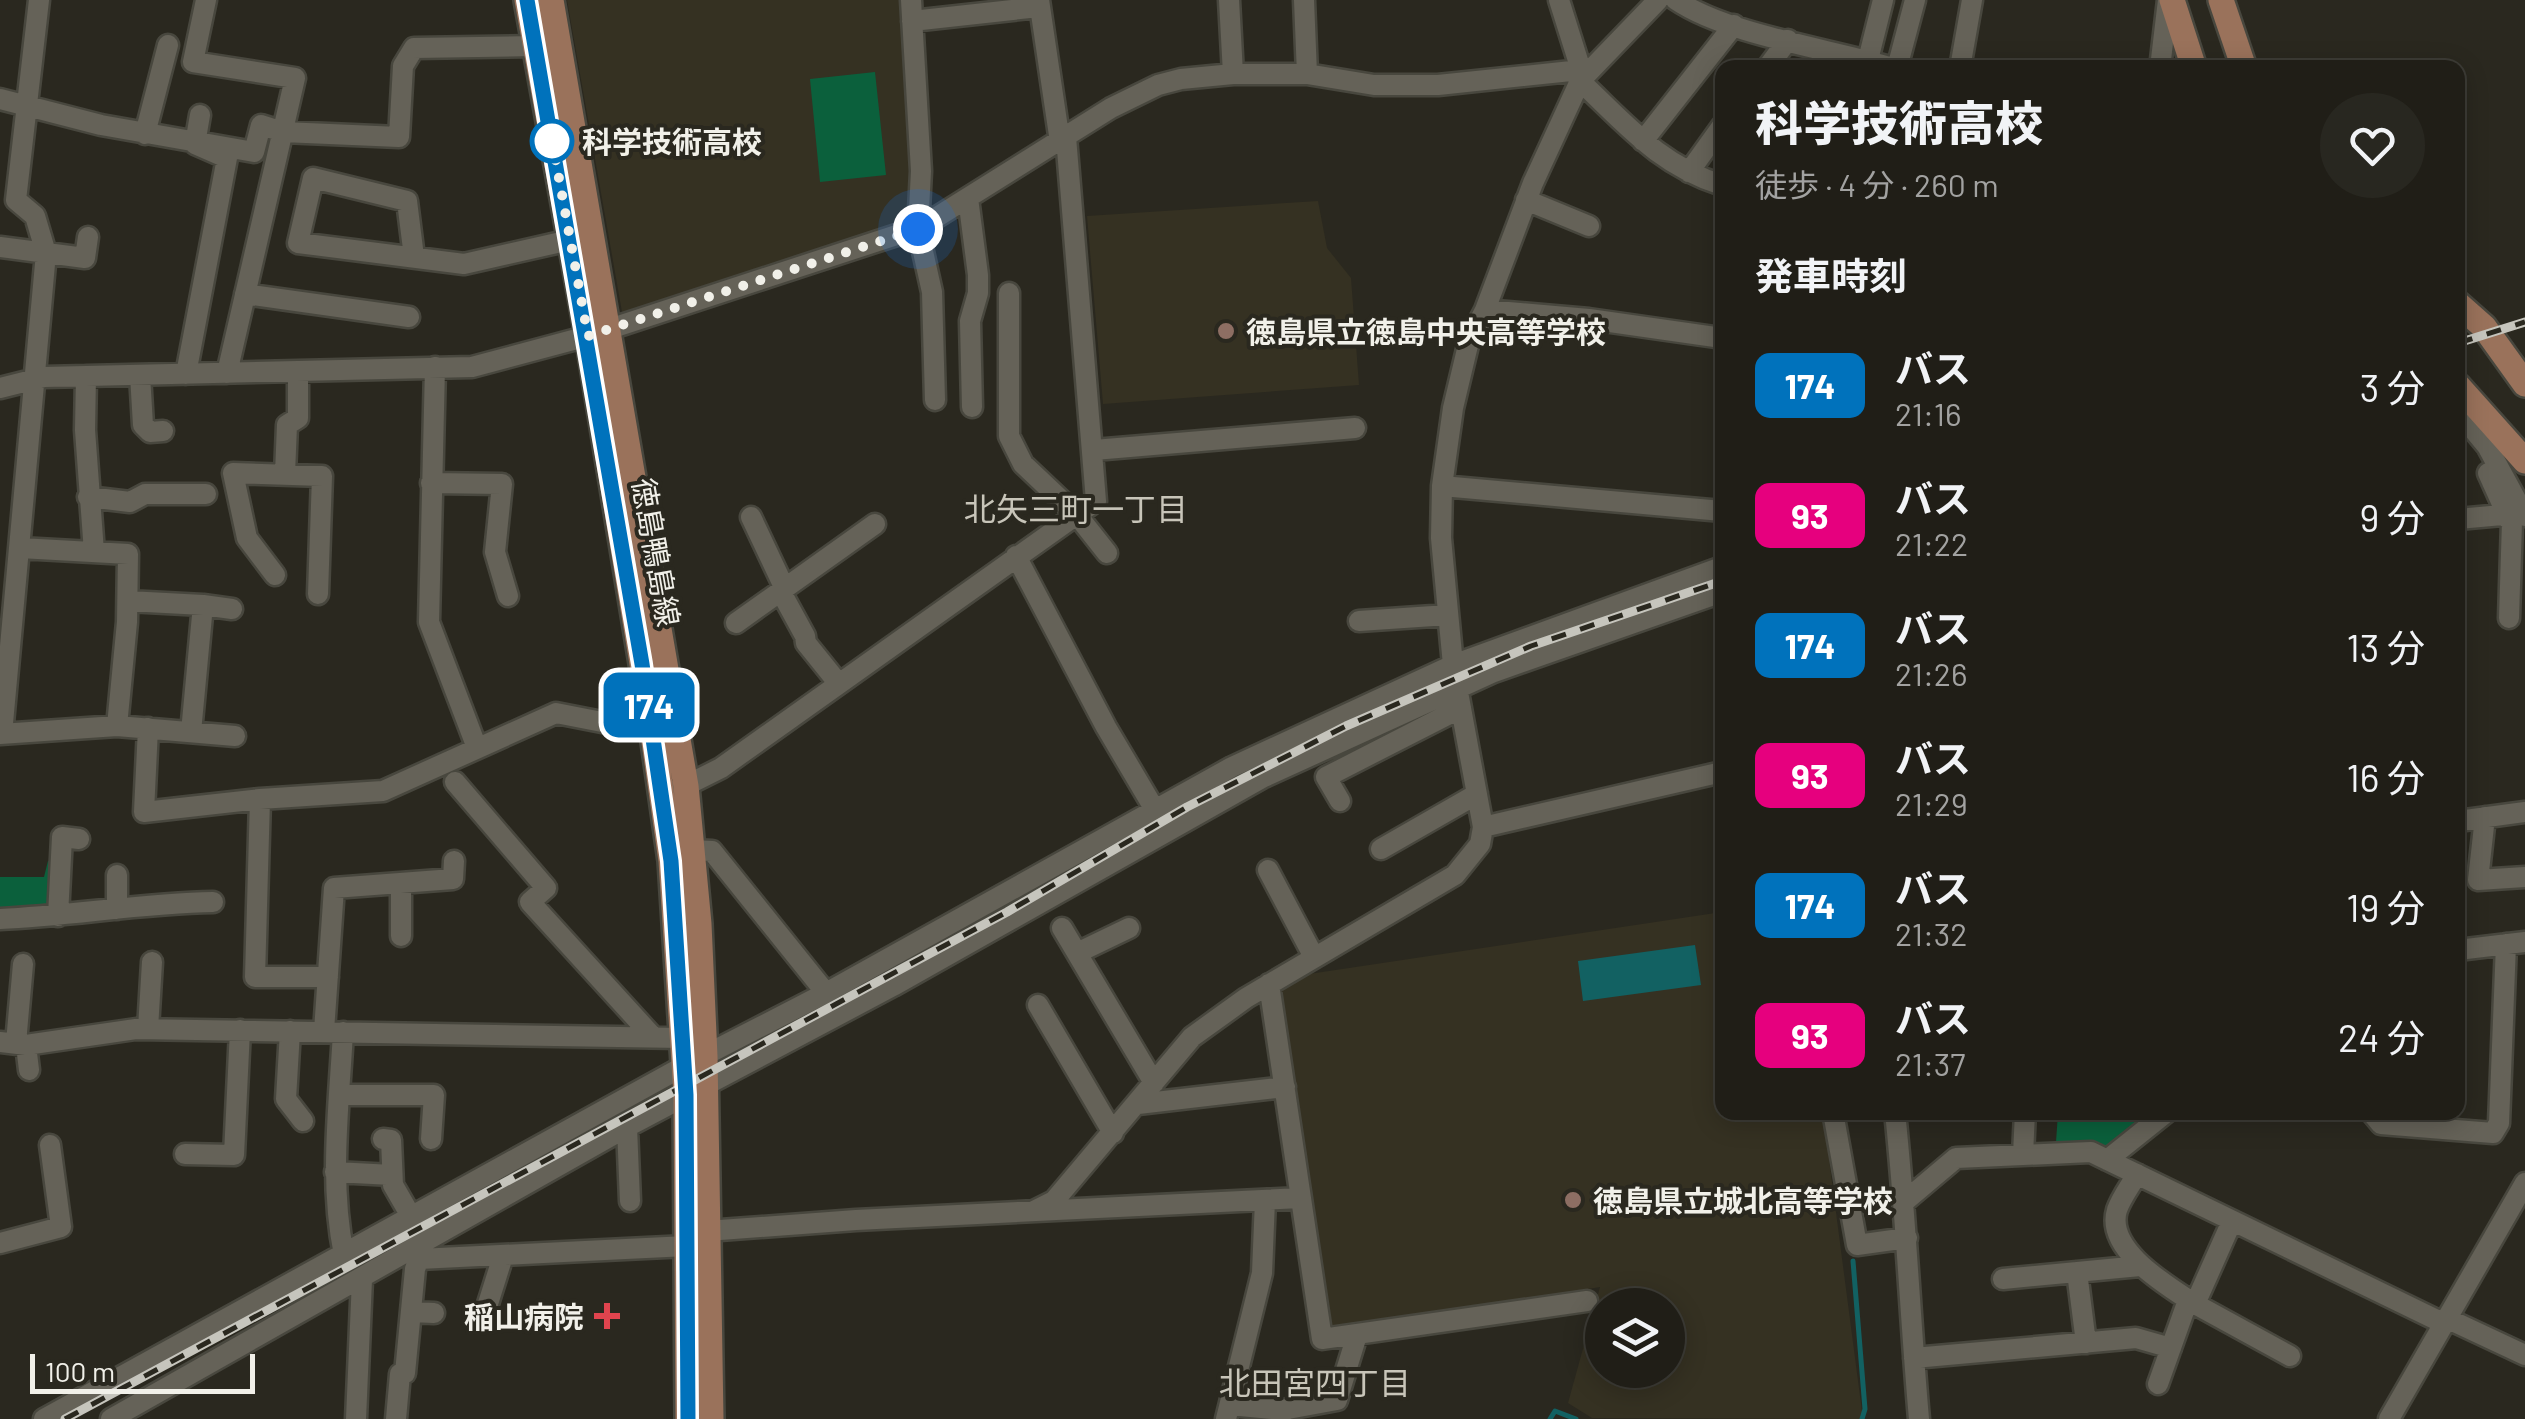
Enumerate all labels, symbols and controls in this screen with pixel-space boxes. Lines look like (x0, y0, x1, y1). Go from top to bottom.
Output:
text: 科学技術高校 (1755, 93, 2043, 151)
button: heart (2320, 93, 2425, 198)
marker: 科学技術高校 (531, 120, 573, 162)
place label: 科学技術高校 (582, 123, 762, 159)
text: 徒歩 · 4 分 · 260 m (1755, 165, 1999, 203)
your location (893, 204, 943, 254)
text: 発車時刻 (1755, 252, 1907, 298)
place label: 徳島県立徳島中央高等学校 (1246, 313, 1606, 349)
marker: 徳島県立徳島中央高等学校 (1215, 320, 1237, 342)
text: バス (1895, 345, 1971, 391)
text: 174 (1785, 364, 1835, 406)
text: 3 分 (2360, 364, 2425, 410)
text: 21:16 (1895, 394, 1961, 432)
street label: 徳島鴨島線 (626, 475, 688, 629)
text: バス (1895, 475, 1971, 521)
district label: 北矢三町一丁目 (964, 489, 1188, 527)
text: 93 (1791, 494, 1829, 536)
text: 9 分 (2360, 494, 2425, 540)
text: 21:22 (1895, 524, 1968, 562)
text: バス (1895, 605, 1971, 651)
text: 174 (1785, 624, 1835, 666)
text: 13 分 (2347, 624, 2425, 670)
text: 21:26 (1895, 654, 1967, 692)
line badge: 174 (592, 672, 706, 738)
text: 174 (624, 684, 674, 726)
text: バス (1895, 735, 1971, 781)
text: 93 (1791, 754, 1829, 796)
text: 16 分 (2347, 754, 2425, 800)
text: 21:29 (1895, 784, 1968, 822)
text: バス (1895, 865, 1971, 911)
text: 174 (1785, 884, 1835, 926)
text: 19 分 (2346, 884, 2425, 930)
text: 21:32 (1895, 914, 1967, 952)
text: バス (1895, 995, 1971, 1041)
text: 93 (1791, 1014, 1829, 1056)
text: 24 分 (2338, 1014, 2425, 1060)
text: 21:37 (1895, 1044, 1965, 1082)
place label: 徳島県立城北高等学校 (1593, 1182, 1893, 1218)
marker: 徳島県立城北高等学校 (1562, 1189, 1584, 1211)
map controls (1585, 1288, 1685, 1388)
button: layers (1585, 1288, 1685, 1388)
place label: 稲山病院 (464, 1298, 584, 1334)
marker: 稲山病院 (594, 1303, 620, 1329)
scale bar (30, 1349, 255, 1394)
text: 100 m (45, 1354, 115, 1388)
district label: 北田宮四丁目 (1219, 1363, 1411, 1401)

